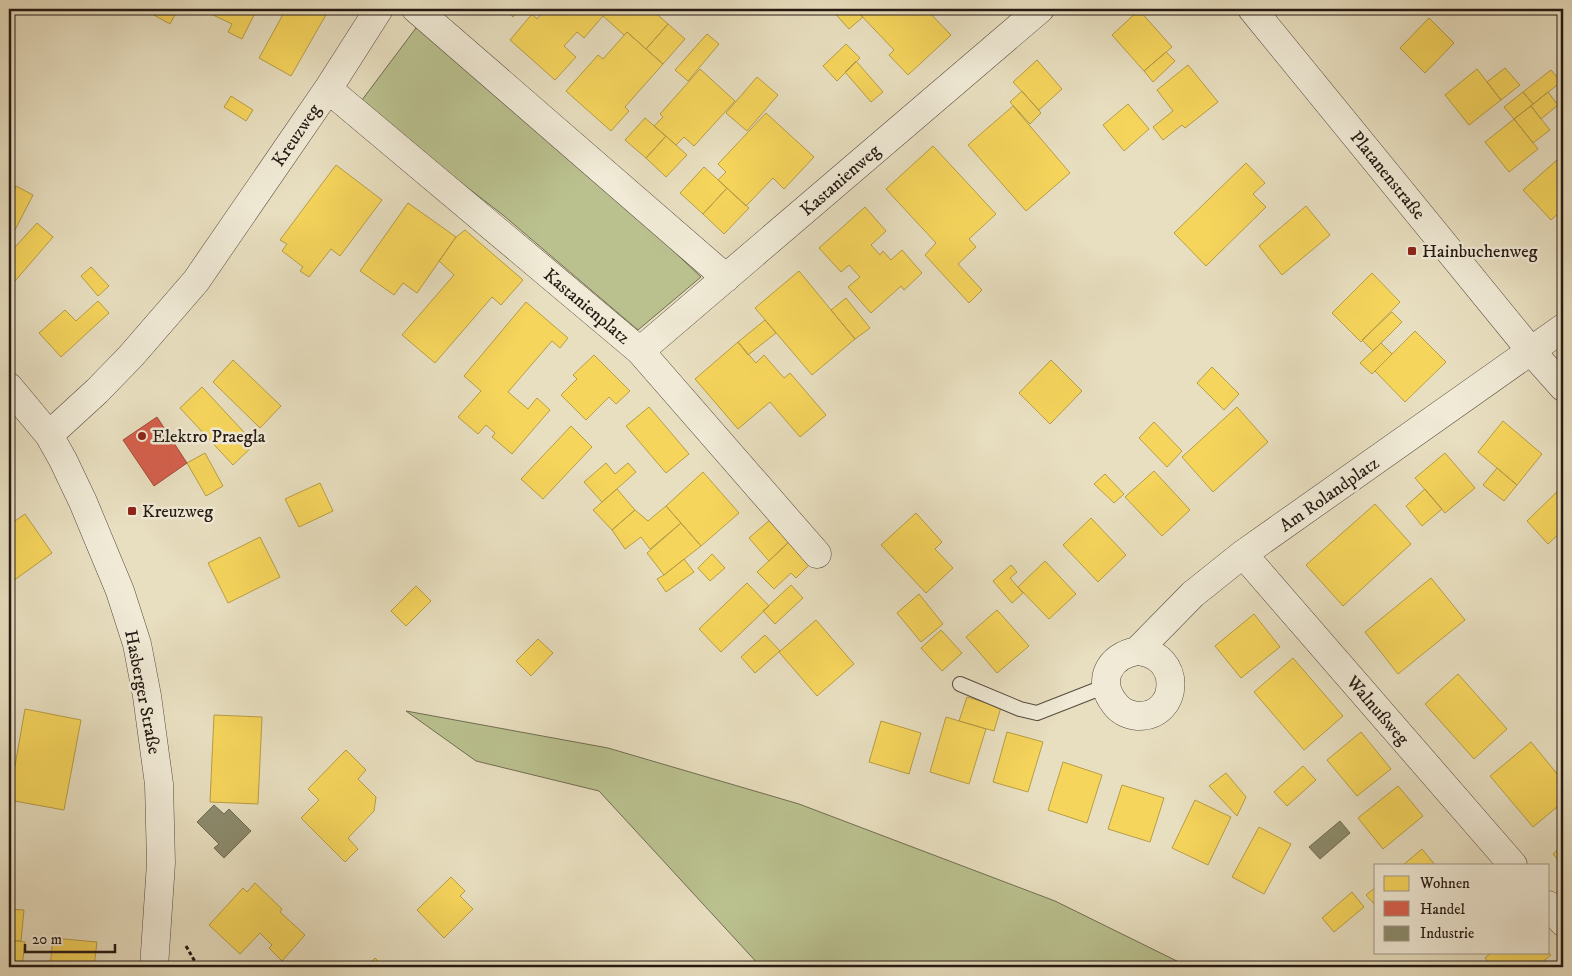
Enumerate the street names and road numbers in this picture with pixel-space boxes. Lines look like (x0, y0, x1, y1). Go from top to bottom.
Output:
street label: Kreuzweg (268, 100, 326, 171)
street label: Platanenstraße (1345, 127, 1430, 224)
street label: Kastanienweg (796, 140, 885, 221)
street label: Kastanienplatz (539, 264, 634, 349)
street label: Am Rolandplatz (1276, 452, 1384, 537)
street label: Hasberger Straße (119, 628, 165, 756)
street label: Walnußweg (1341, 671, 1413, 750)

